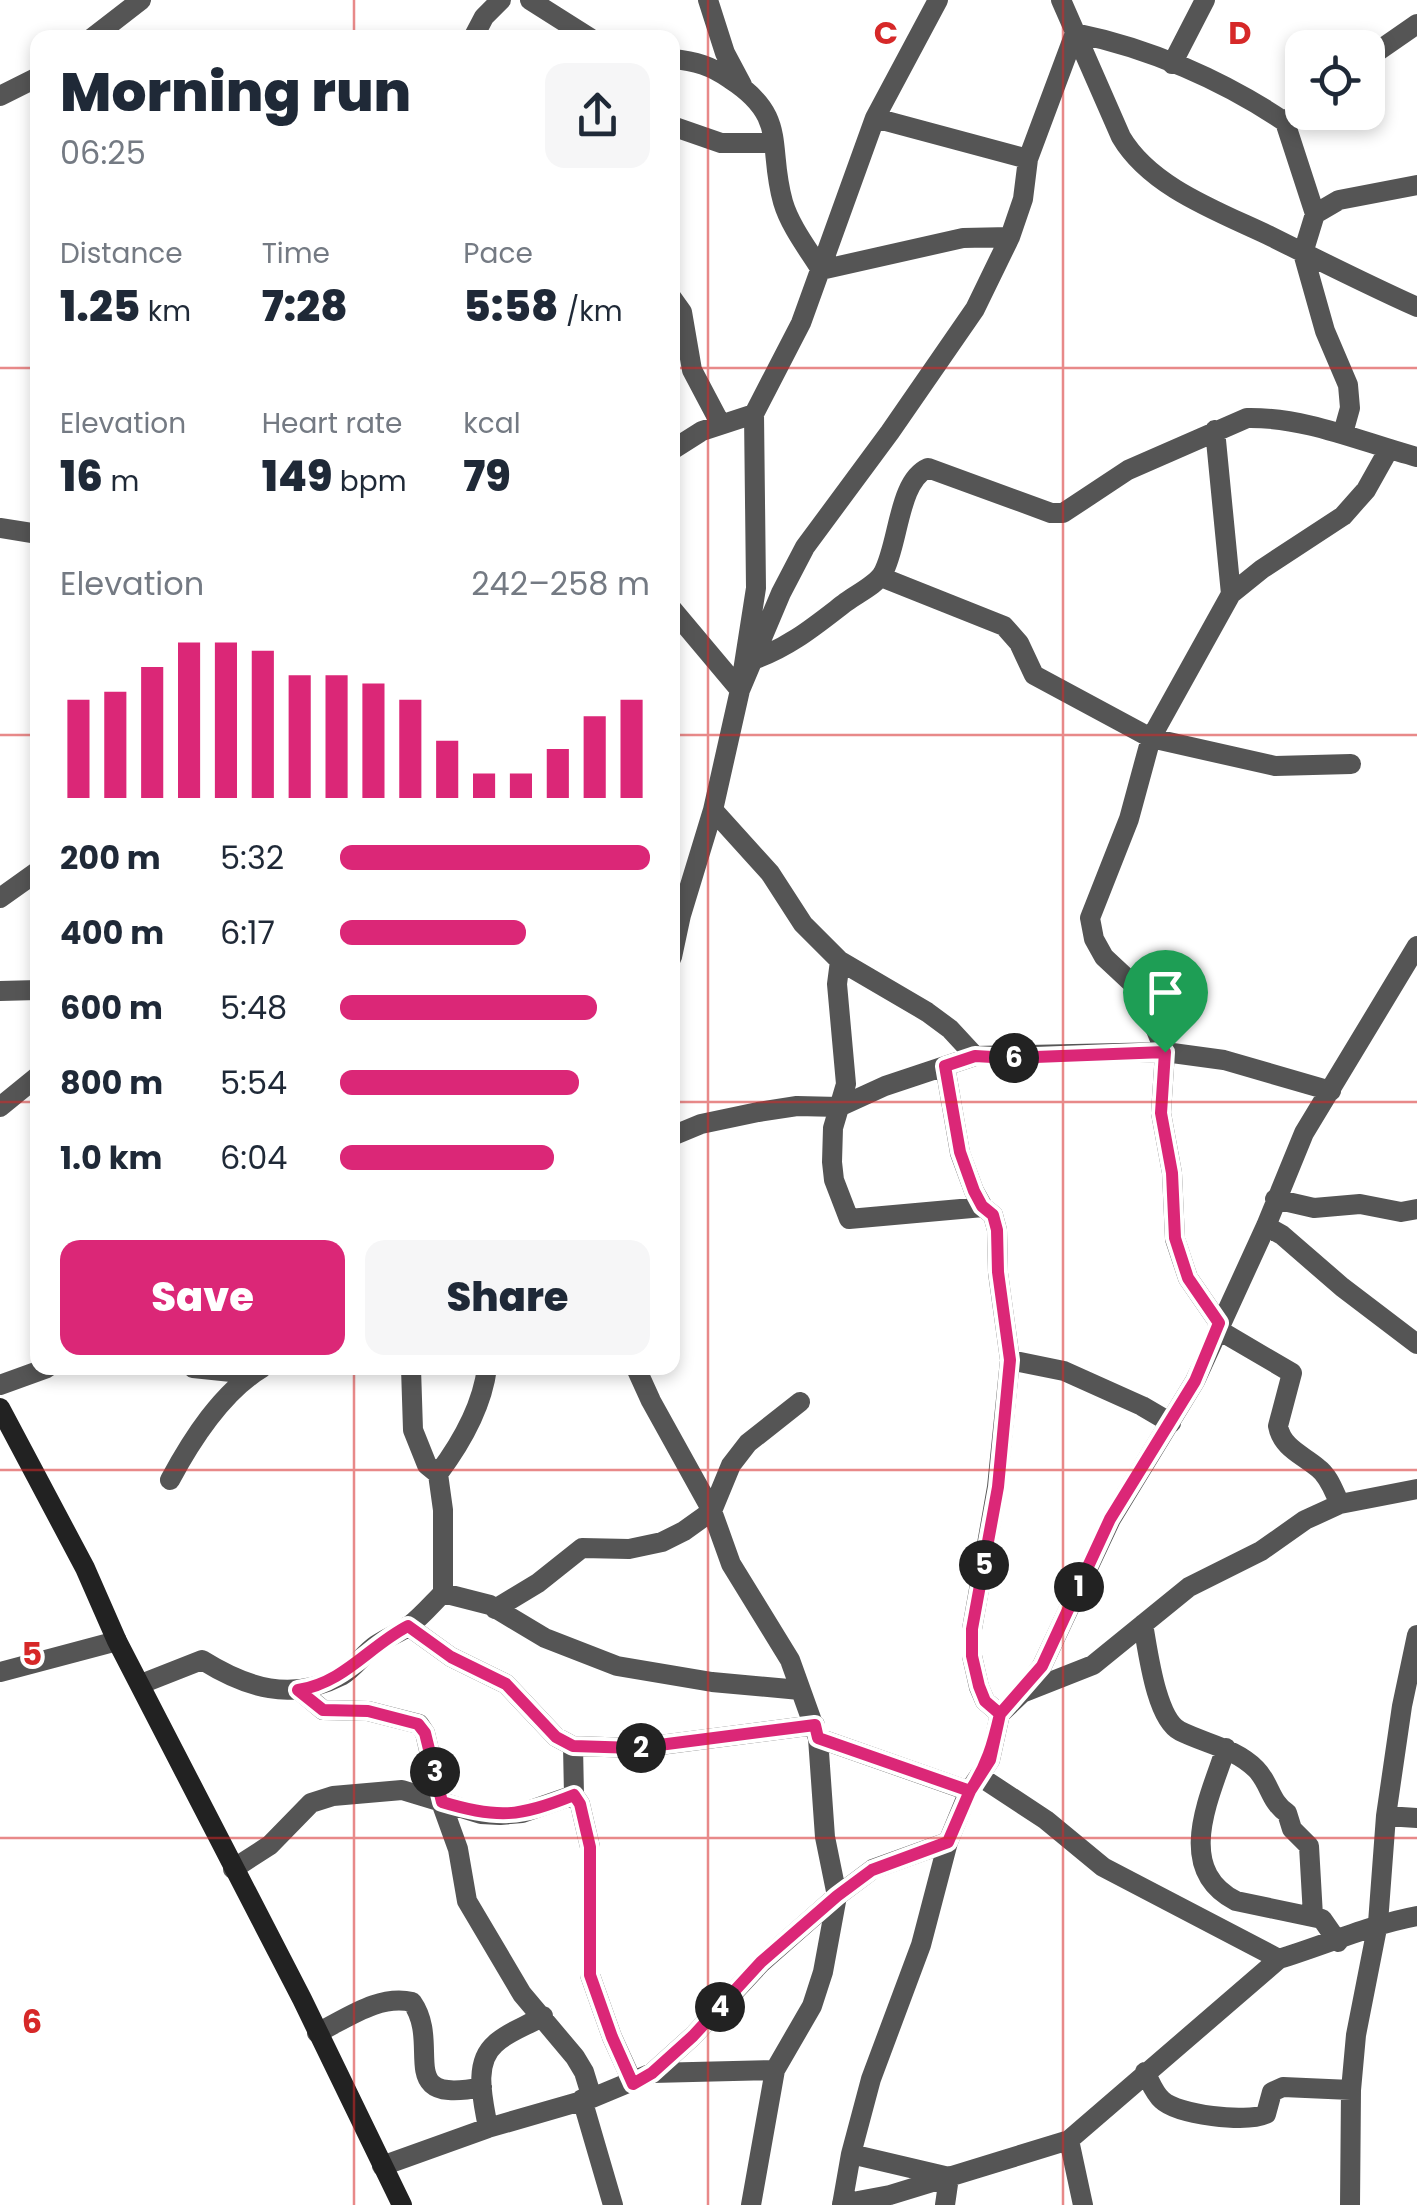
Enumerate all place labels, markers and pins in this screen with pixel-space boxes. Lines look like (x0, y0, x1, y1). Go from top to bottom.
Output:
pin (1123, 950, 1208, 1053)
pin: 6 (989, 1033, 1039, 1083)
pin: 5 (959, 1540, 1009, 1590)
pin: 1 (1054, 1562, 1104, 1612)
pin: 2 (616, 1723, 666, 1773)
pin: 3 (410, 1747, 460, 1797)
pin: 4 (695, 1982, 745, 2032)

